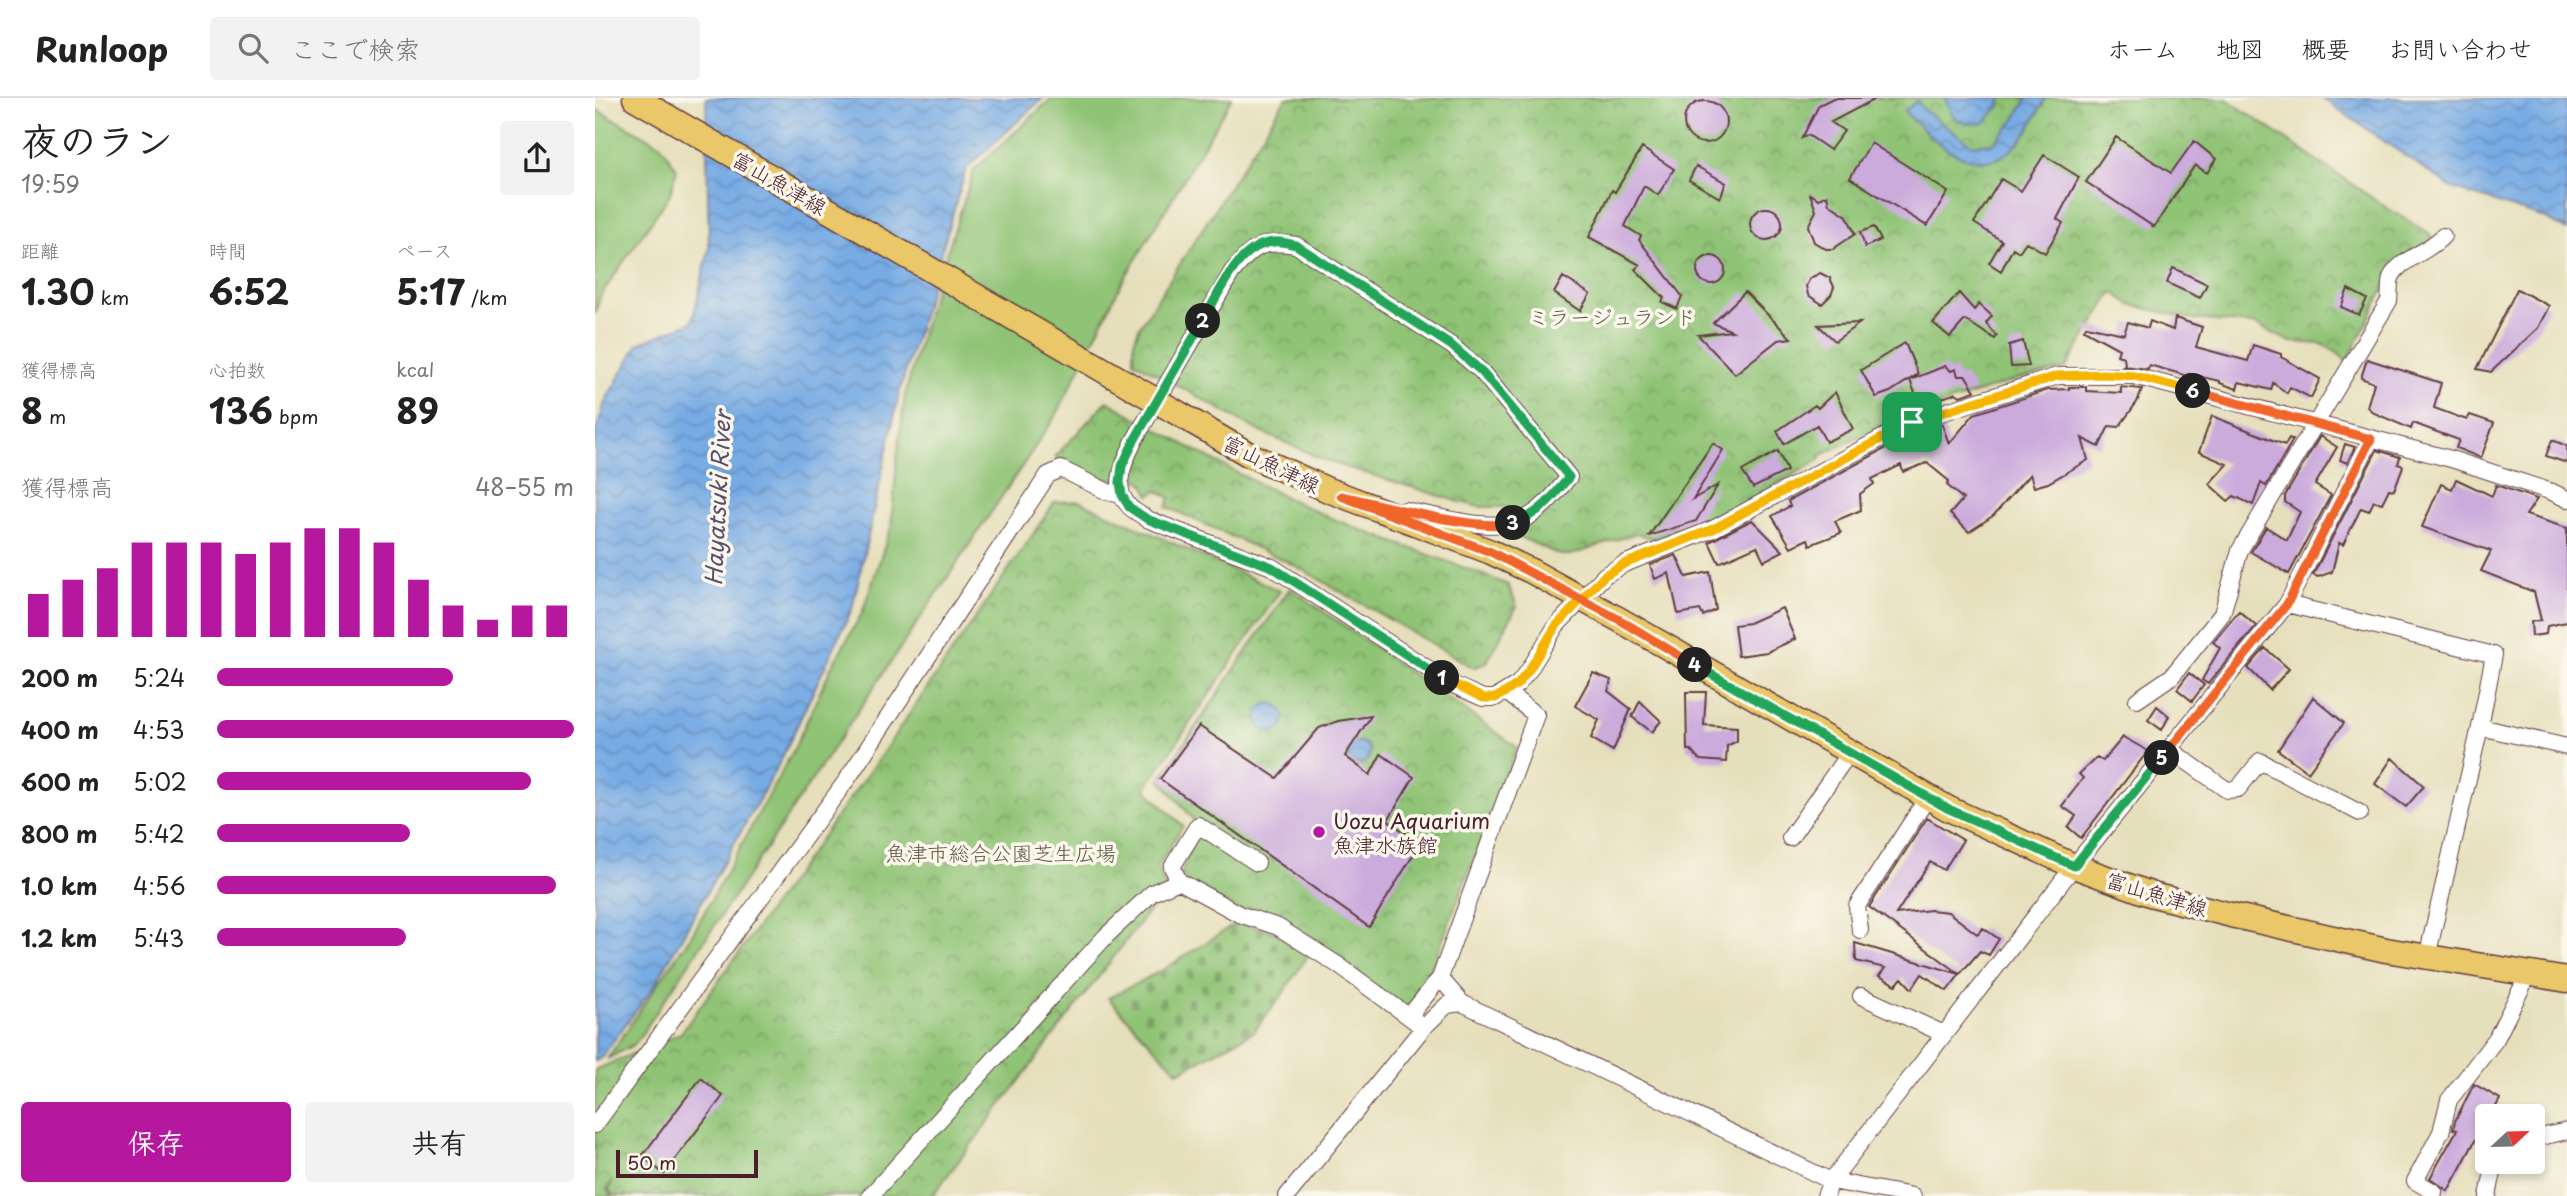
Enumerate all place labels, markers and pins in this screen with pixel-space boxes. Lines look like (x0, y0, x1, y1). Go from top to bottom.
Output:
pin: 2 (1185, 304, 1221, 339)
pin: 6 (2175, 374, 2211, 408)
pin (1882, 392, 1942, 452)
pin: 3 (1495, 506, 1531, 540)
pin: 4 (1677, 648, 1713, 682)
pin: 1 (1425, 660, 1459, 696)
pin: 5 (2145, 740, 2179, 776)
place label: Uozu Aquarium 魚津水族館 (1333, 804, 1490, 860)
marker: Uozu Aquarium 魚津水族館 (1311, 824, 1327, 840)

